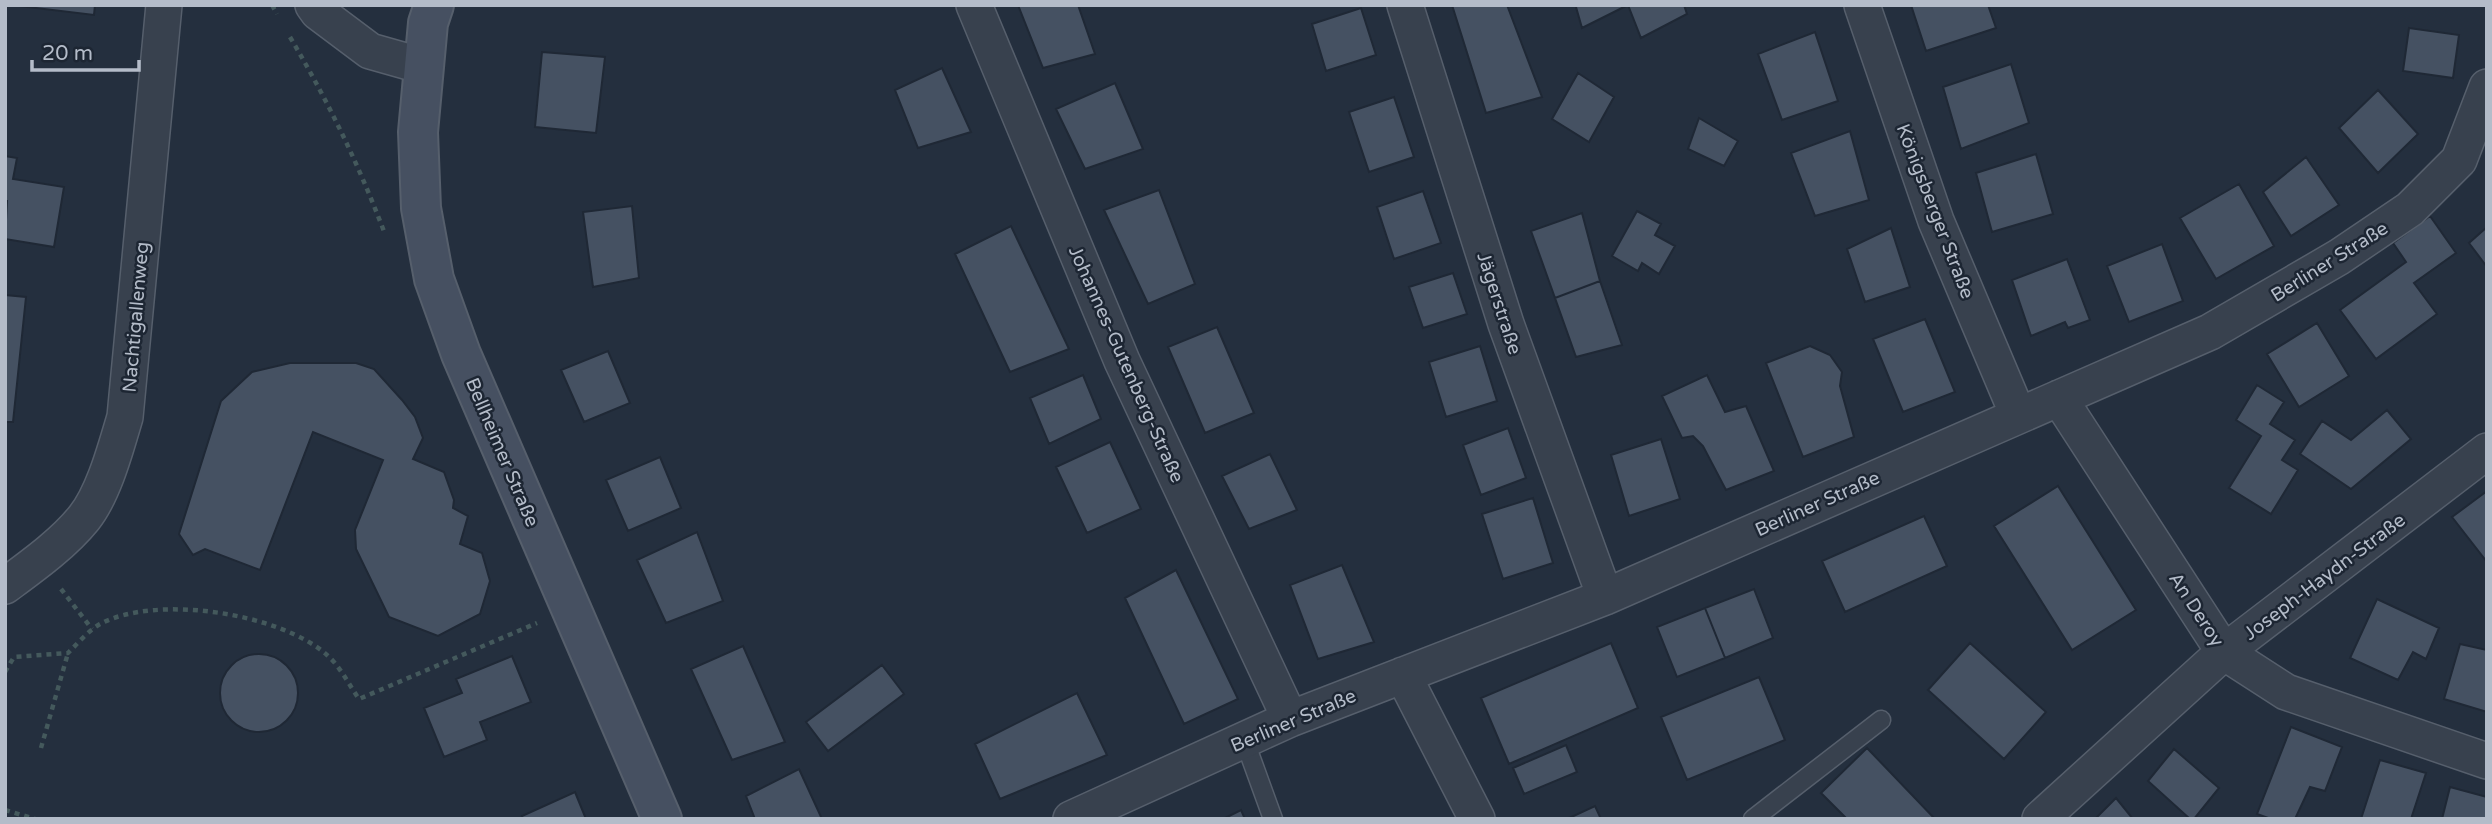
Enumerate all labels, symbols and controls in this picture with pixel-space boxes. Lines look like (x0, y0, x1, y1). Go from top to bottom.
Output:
scale bar (32, 28, 138, 72)
text: 20 m (42, 41, 93, 66)
street label: Königsberger Straße (1892, 121, 1979, 302)
street label: Berliner Straße (2267, 217, 2392, 307)
street label: Nachtigallenweg (118, 241, 154, 393)
street label: Johannes-Gutenberg-Straße (1064, 243, 1188, 486)
street label: Jägerstraße (1472, 249, 1526, 357)
street label: Bellheimer Straße (461, 375, 543, 530)
street label: Berliner Straße (1752, 467, 1883, 541)
street label: Joseph-Haydn-Straße (2240, 509, 2410, 645)
street label: An Deroy (2164, 568, 2228, 651)
street label: Berliner Straße (1227, 685, 1359, 757)

